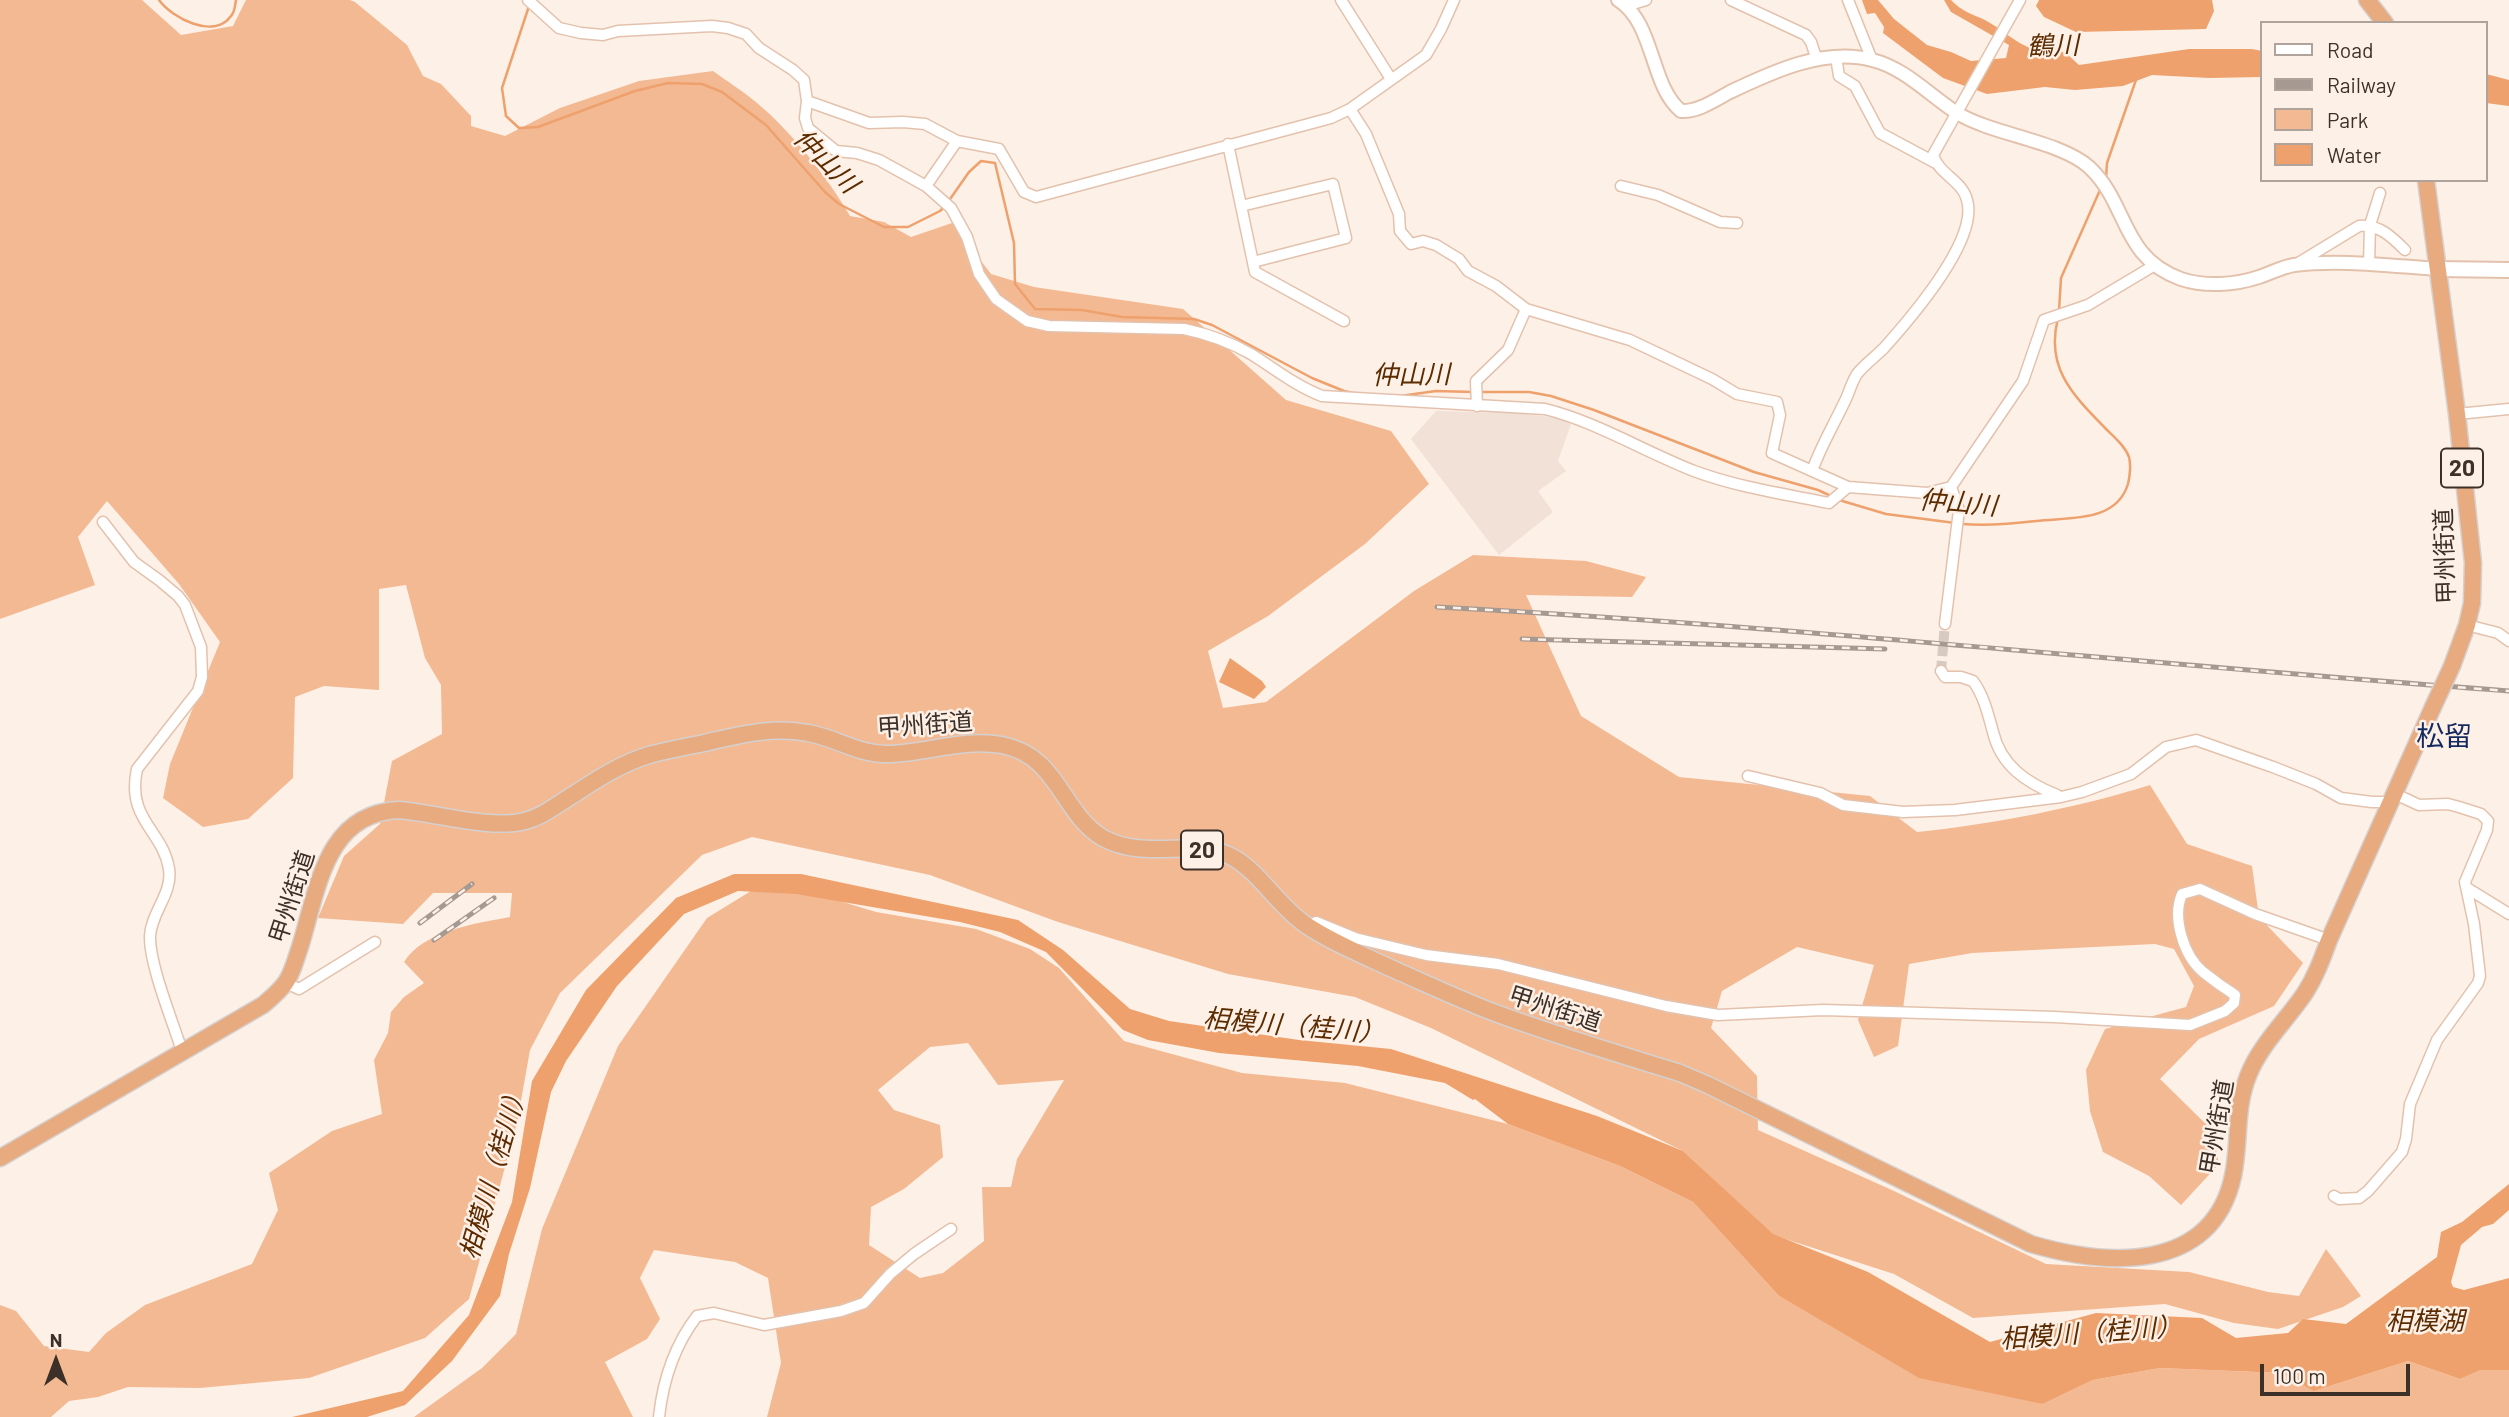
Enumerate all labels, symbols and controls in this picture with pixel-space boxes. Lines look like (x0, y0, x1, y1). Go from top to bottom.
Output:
legend (2260, 21, 2488, 182)
water label: 鶴川 (2026, 30, 2080, 62)
text: Road (2327, 37, 2373, 62)
text: Railway (2327, 72, 2396, 97)
text: Park (2327, 107, 2368, 132)
water label: 仲山川 (787, 122, 865, 200)
text: Water (2327, 142, 2381, 167)
water label: 仲山川 (1372, 359, 1450, 391)
road number: 20 (2441, 448, 2483, 488)
water label: 仲山川 (1918, 484, 1998, 522)
street label: 甲州街道 (2429, 508, 2461, 604)
street label: 甲州街道 (876, 707, 974, 743)
district label: 松留 (2416, 720, 2472, 754)
road number: 20 (1181, 830, 1223, 870)
street label: 甲州街道 (263, 847, 321, 947)
street label: 甲州街道 (1505, 980, 1605, 1038)
water label: 相模川（桂川） (1202, 1003, 1386, 1049)
street label: 甲州街道 (2194, 1077, 2240, 1177)
water label: 相模川（桂川） (454, 1079, 534, 1263)
water label: 相模湖 (2386, 1305, 2464, 1337)
water label: 相模川（桂川） (1999, 1311, 2183, 1355)
north arrow (21, 1326, 91, 1396)
text: N (50, 1328, 62, 1351)
scale bar (2264, 1350, 2414, 1394)
text: 100 m (2273, 1363, 2326, 1388)

